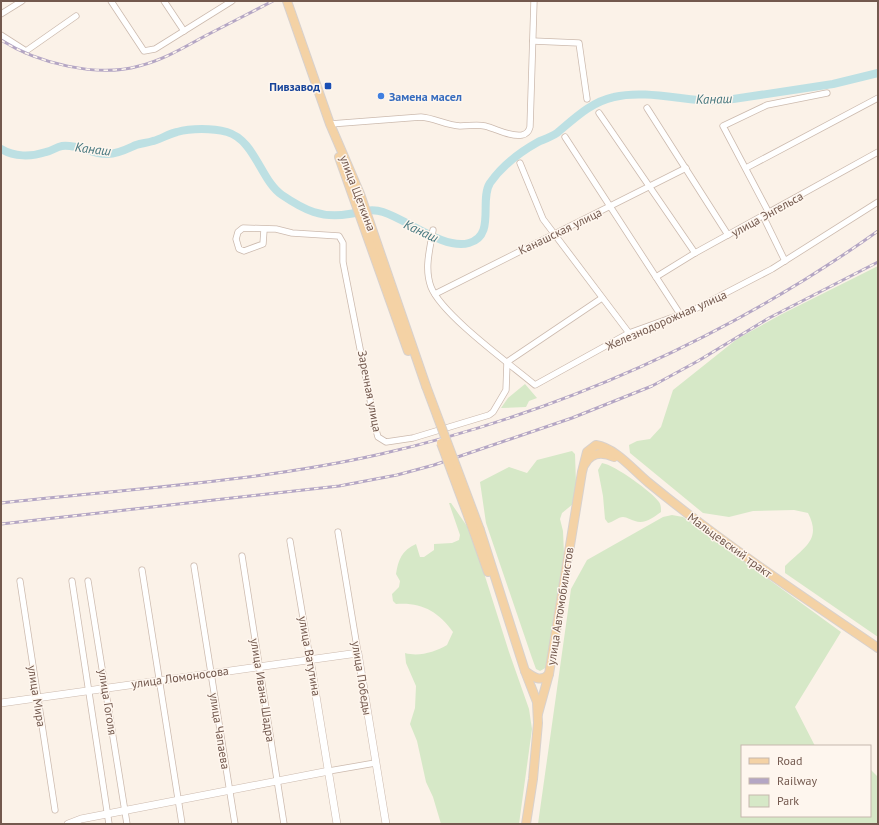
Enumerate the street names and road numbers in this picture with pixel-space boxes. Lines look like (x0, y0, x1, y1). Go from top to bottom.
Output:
street label: улица Щеткина (337, 153, 379, 233)
street label: улица Энгельса (728, 188, 806, 240)
street label: Канашская улица (516, 204, 604, 258)
street label: Железнодорожная улица (602, 287, 729, 354)
street label: Заречная улица (355, 349, 385, 433)
street label: Мальцевский тракт (685, 509, 775, 581)
street label: улица Автомобилистов (543, 546, 577, 666)
street label: улица Ватутина (296, 615, 324, 697)
street label: улица Ивана Шадра (247, 637, 279, 743)
street label: улица Победы (349, 640, 375, 716)
street label: улица Ломоносова (130, 663, 230, 691)
street label: улица Мира (25, 664, 49, 728)
street label: улица Гоголя (95, 668, 121, 736)
street label: улица Чапаева (207, 692, 233, 770)

